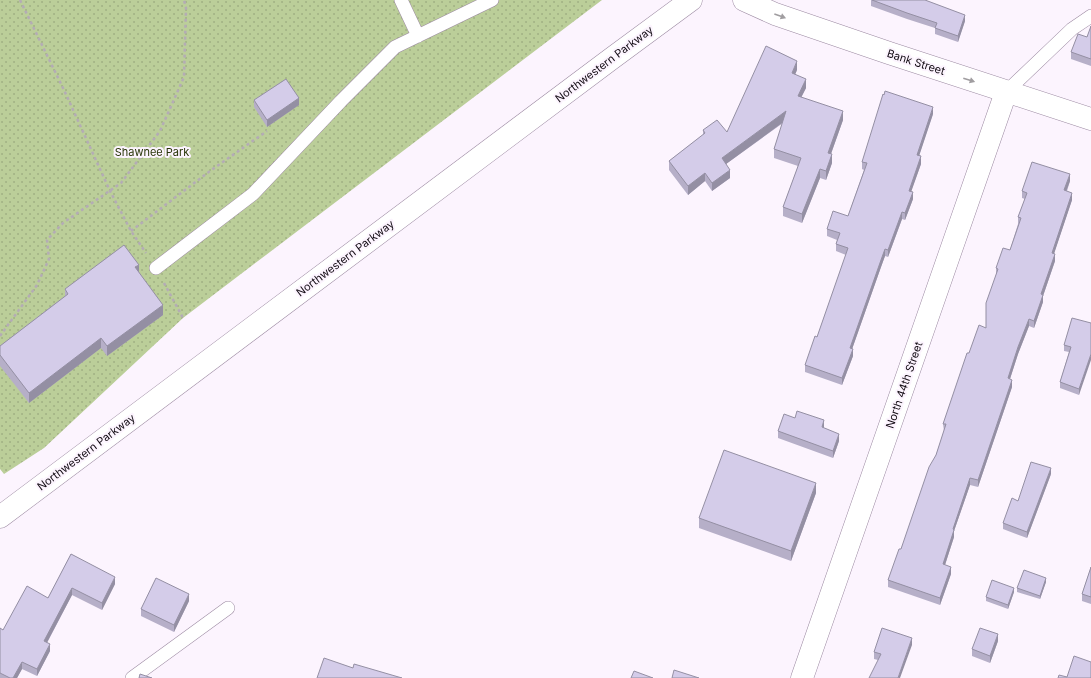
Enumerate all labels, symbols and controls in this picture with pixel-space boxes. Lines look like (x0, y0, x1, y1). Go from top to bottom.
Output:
one-way arrow (774, 13, 786, 19)
street label: Northwestern Parkway (552, 23, 656, 105)
street label: Bank Street (885, 46, 947, 78)
one-way arrow (963, 77, 975, 83)
park label: Shawnee Park (115, 145, 189, 159)
street label: Northwestern Parkway (293, 217, 397, 299)
street label: North 44th Street (883, 339, 926, 430)
street label: Northwestern Parkway (34, 411, 138, 493)

